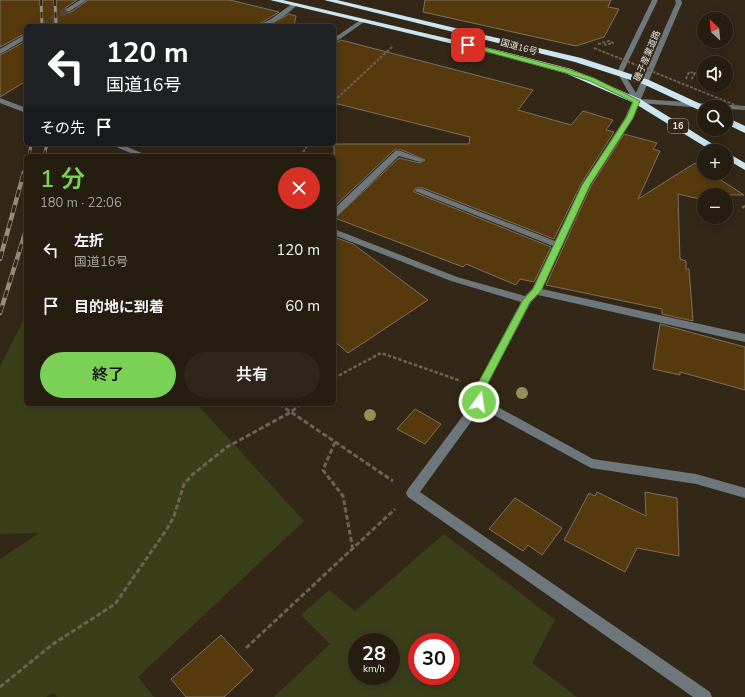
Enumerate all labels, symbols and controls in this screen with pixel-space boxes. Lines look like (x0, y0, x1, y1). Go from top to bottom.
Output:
north arrow (697, 12, 733, 48)
map controls (697, 12, 733, 224)
pin (451, 28, 485, 62)
street label: 磯子産業道路 (631, 29, 663, 83)
text: 120 m (106, 34, 189, 72)
icon: arrive (457, 34, 479, 56)
street label: 国道16号 (499, 36, 539, 58)
icon: left (40, 40, 92, 92)
button: sound (697, 56, 733, 92)
text: 国道16号 (106, 73, 182, 97)
button: search (697, 100, 733, 136)
icon: arrive (93, 116, 115, 138)
text: その先 (40, 118, 85, 138)
road number: 16 (668, 119, 688, 133)
button: + (697, 144, 733, 180)
text: 1 分 (40, 163, 85, 195)
button: close (278, 167, 320, 209)
button: − (697, 188, 733, 224)
text: 180 m · 22:06 (40, 194, 122, 212)
text: 左折 (74, 231, 104, 251)
icon: left (40, 239, 62, 261)
text: 120 m (276, 240, 320, 260)
text: 国道16号 (74, 253, 129, 271)
icon: arrive (40, 295, 62, 317)
text: 60 m (285, 296, 320, 316)
text: 目的地に到着 (74, 297, 164, 317)
button: 終了 (40, 352, 176, 398)
button: 共有 (184, 352, 320, 398)
position arrow (458, 381, 500, 423)
speed limit sign: 30 (408, 633, 460, 685)
text: 28 (362, 640, 386, 667)
text: km/h (363, 662, 385, 676)

